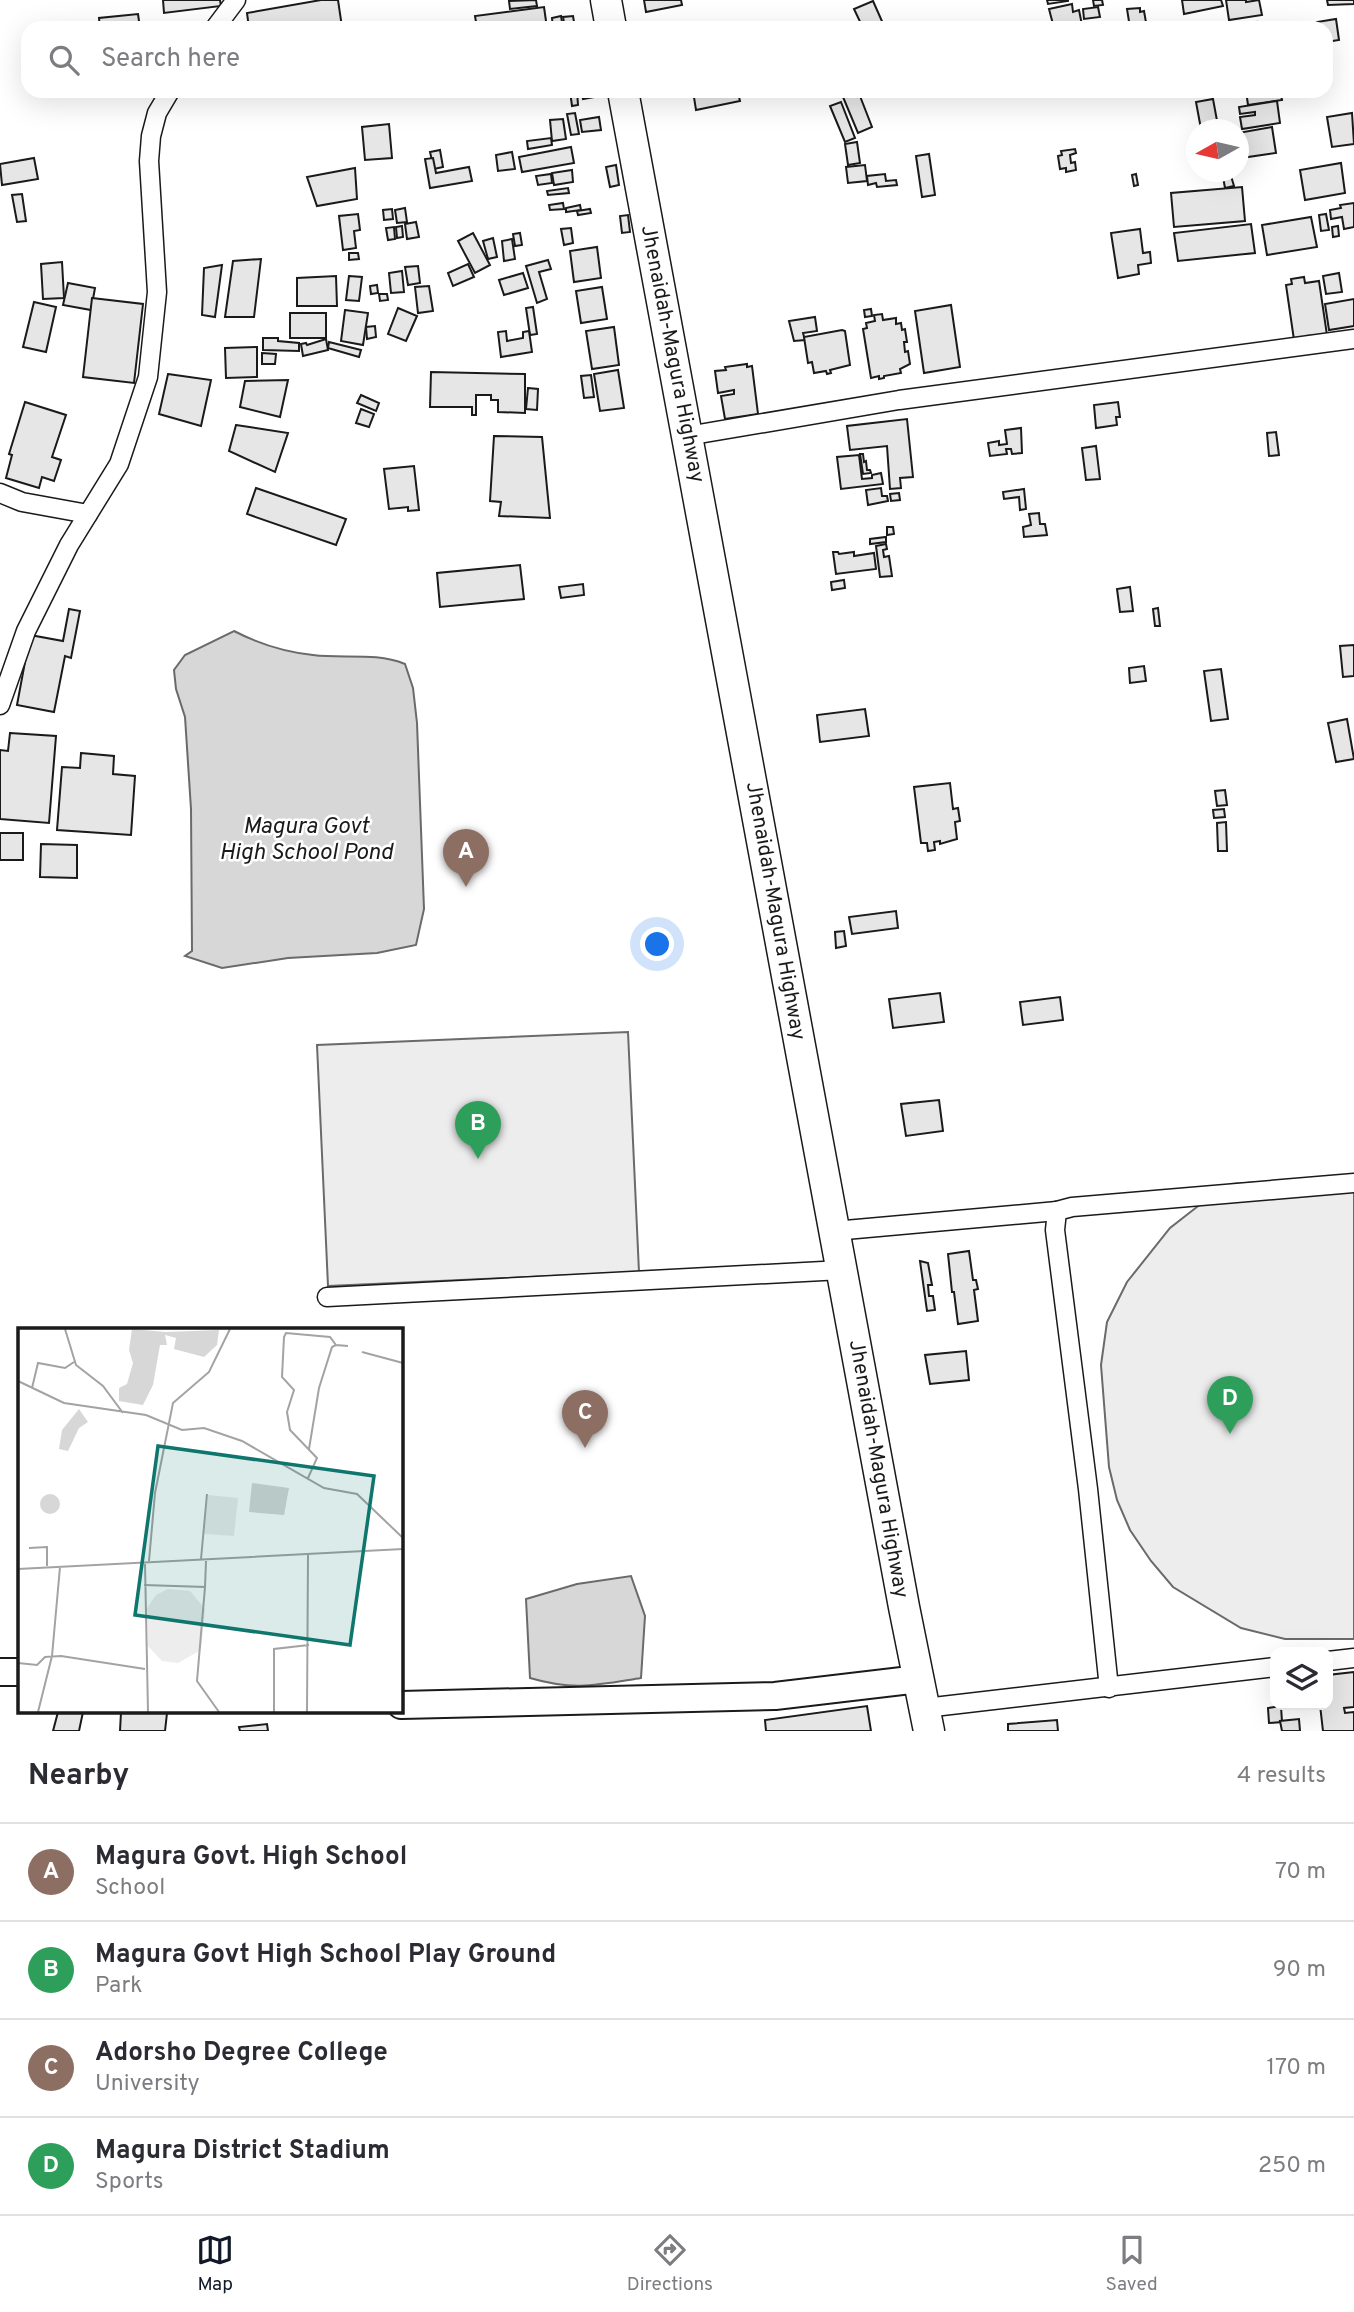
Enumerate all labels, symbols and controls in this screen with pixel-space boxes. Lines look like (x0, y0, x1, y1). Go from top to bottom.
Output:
search box (21, 21, 1333, 98)
icon: search (45, 41, 83, 79)
text: Search here (101, 43, 240, 76)
north arrow (1186, 119, 1249, 182)
street label: Jhenaidah-Magura Highway (634, 223, 710, 485)
street label: Jhenaidah-Magura Highway (739, 780, 811, 1042)
water label: Magura Govt High School Pond (219, 813, 394, 868)
pin: A (443, 829, 489, 887)
your location (640, 927, 674, 961)
pin: B (455, 1101, 501, 1159)
inset map (18, 1328, 402, 1714)
street label: Jhenaidah-Magura Highway (842, 1338, 914, 1600)
pin: D (1207, 1376, 1253, 1434)
pin: C (562, 1390, 608, 1448)
map controls (1270, 1647, 1333, 1710)
button: layers (1270, 1647, 1333, 1710)
text: Nearby (28, 1758, 129, 1795)
text: 4 results (1237, 1762, 1326, 1791)
text: Magura Govt. High School (95, 1841, 407, 1874)
text: A (43, 1858, 59, 1887)
text: 70 m (1275, 1858, 1326, 1887)
text: School (95, 1874, 165, 1903)
text: Magura Govt High School Play Ground (95, 1939, 556, 1972)
text: B (43, 1956, 59, 1985)
text: 90 m (1273, 1956, 1326, 1985)
text: Park (95, 1972, 142, 2001)
text: Adorsho Degree College (95, 2037, 388, 2070)
text: C (44, 2054, 58, 2083)
text: 170 m (1267, 2054, 1326, 2083)
text: University (95, 2070, 200, 2099)
text: Magura District Stadium (95, 2135, 390, 2168)
text: D (43, 2152, 59, 2181)
text: 250 m (1258, 2152, 1326, 2181)
text: Sports (95, 2168, 163, 2197)
tab: Map (196, 2231, 234, 2297)
tab: Directions (627, 2231, 713, 2297)
tab: Saved (1106, 2231, 1158, 2297)

